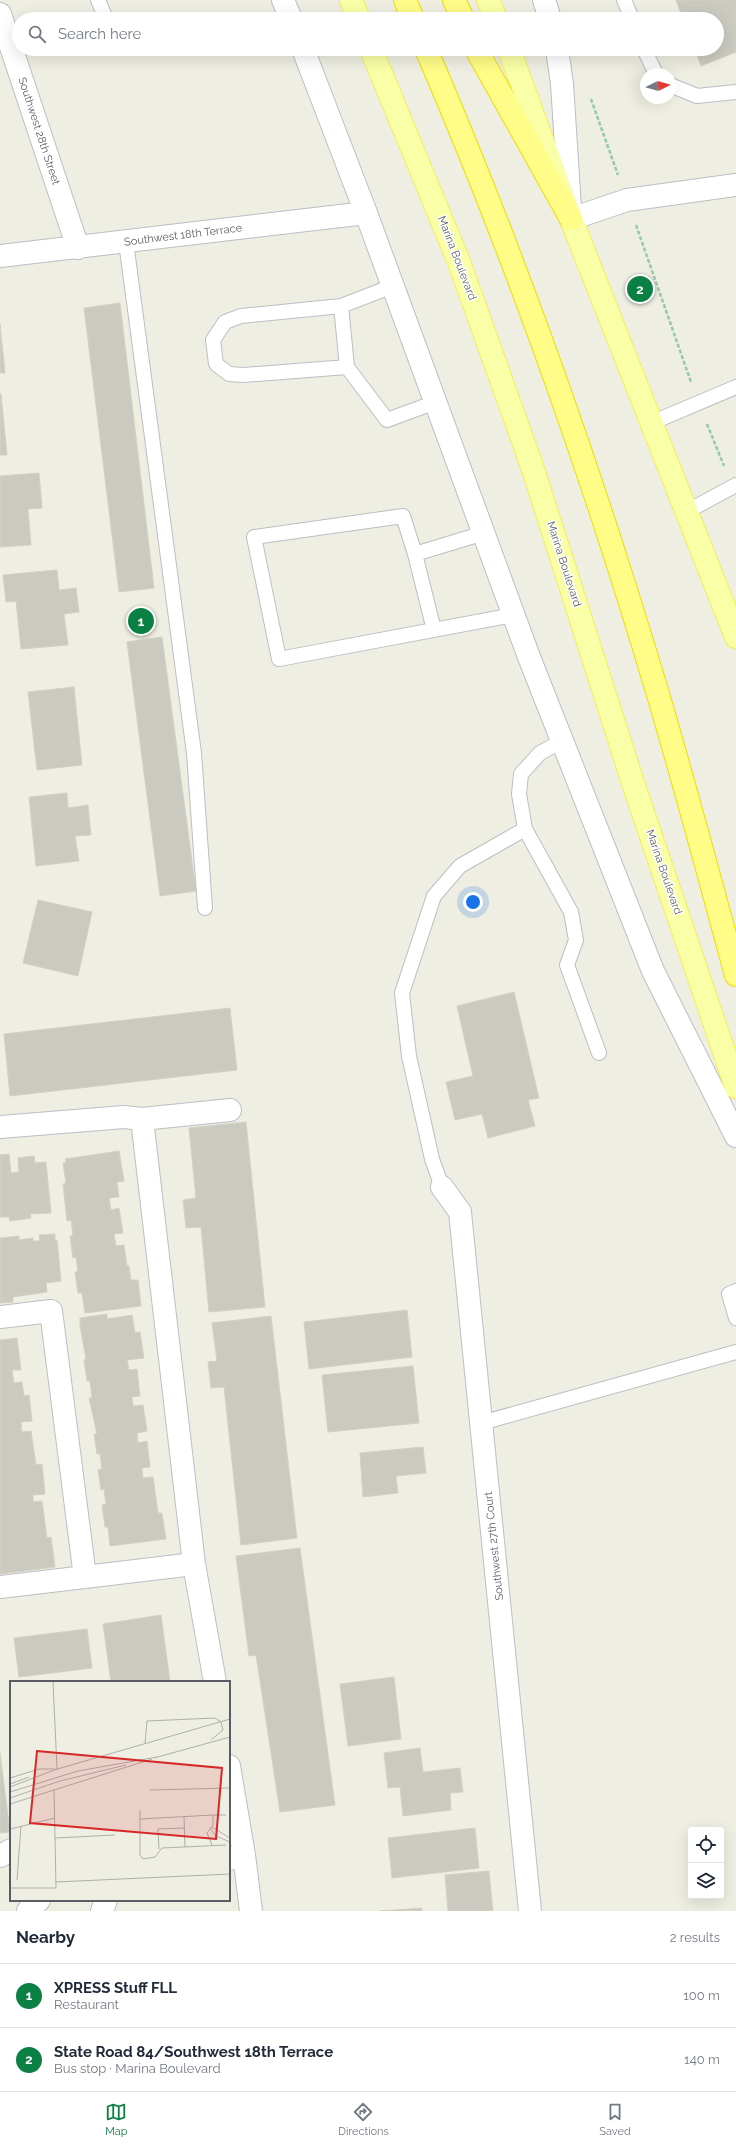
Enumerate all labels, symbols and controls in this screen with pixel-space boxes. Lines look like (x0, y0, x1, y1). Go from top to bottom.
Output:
search box (12, 12, 724, 56)
icon: search (26, 23, 48, 45)
text: Search here (58, 25, 141, 43)
north arrow (640, 68, 676, 104)
street label: Southwest 28th Street (15, 76, 63, 187)
street label: Marina Boulevard (435, 214, 479, 302)
street label: Southwest 18th Terrace (123, 221, 243, 249)
pin: 2 (627, 274, 653, 304)
street label: Marina Boulevard (544, 520, 584, 608)
pin: 1 (128, 606, 154, 636)
street label: Marina Boulevard (643, 828, 685, 916)
your location (463, 892, 483, 912)
street label: Southwest 27th Court (482, 1491, 506, 1601)
inset map (10, 1681, 230, 1901)
map controls (688, 1827, 724, 1899)
button: locate (688, 1827, 724, 1863)
button: layers (688, 1863, 724, 1899)
text: Nearby (16, 1927, 75, 1947)
text: 2 results (670, 1930, 720, 1945)
text: XPRESS Stuff FLL (54, 1979, 177, 1997)
text: 1 (26, 1988, 32, 2003)
text: 100 m (683, 1988, 720, 2003)
text: Restaurant (54, 1997, 119, 2012)
text: State Road 84/Southwest 18th Terrace (54, 2043, 333, 2061)
text: 2 (25, 2052, 33, 2067)
text: 140 m (684, 2052, 720, 2067)
text: Bus stop · Marina Boulevard (54, 2061, 221, 2076)
tab: Map (105, 2101, 128, 2138)
tab: Directions (338, 2101, 389, 2138)
tab: Saved (599, 2101, 631, 2138)

